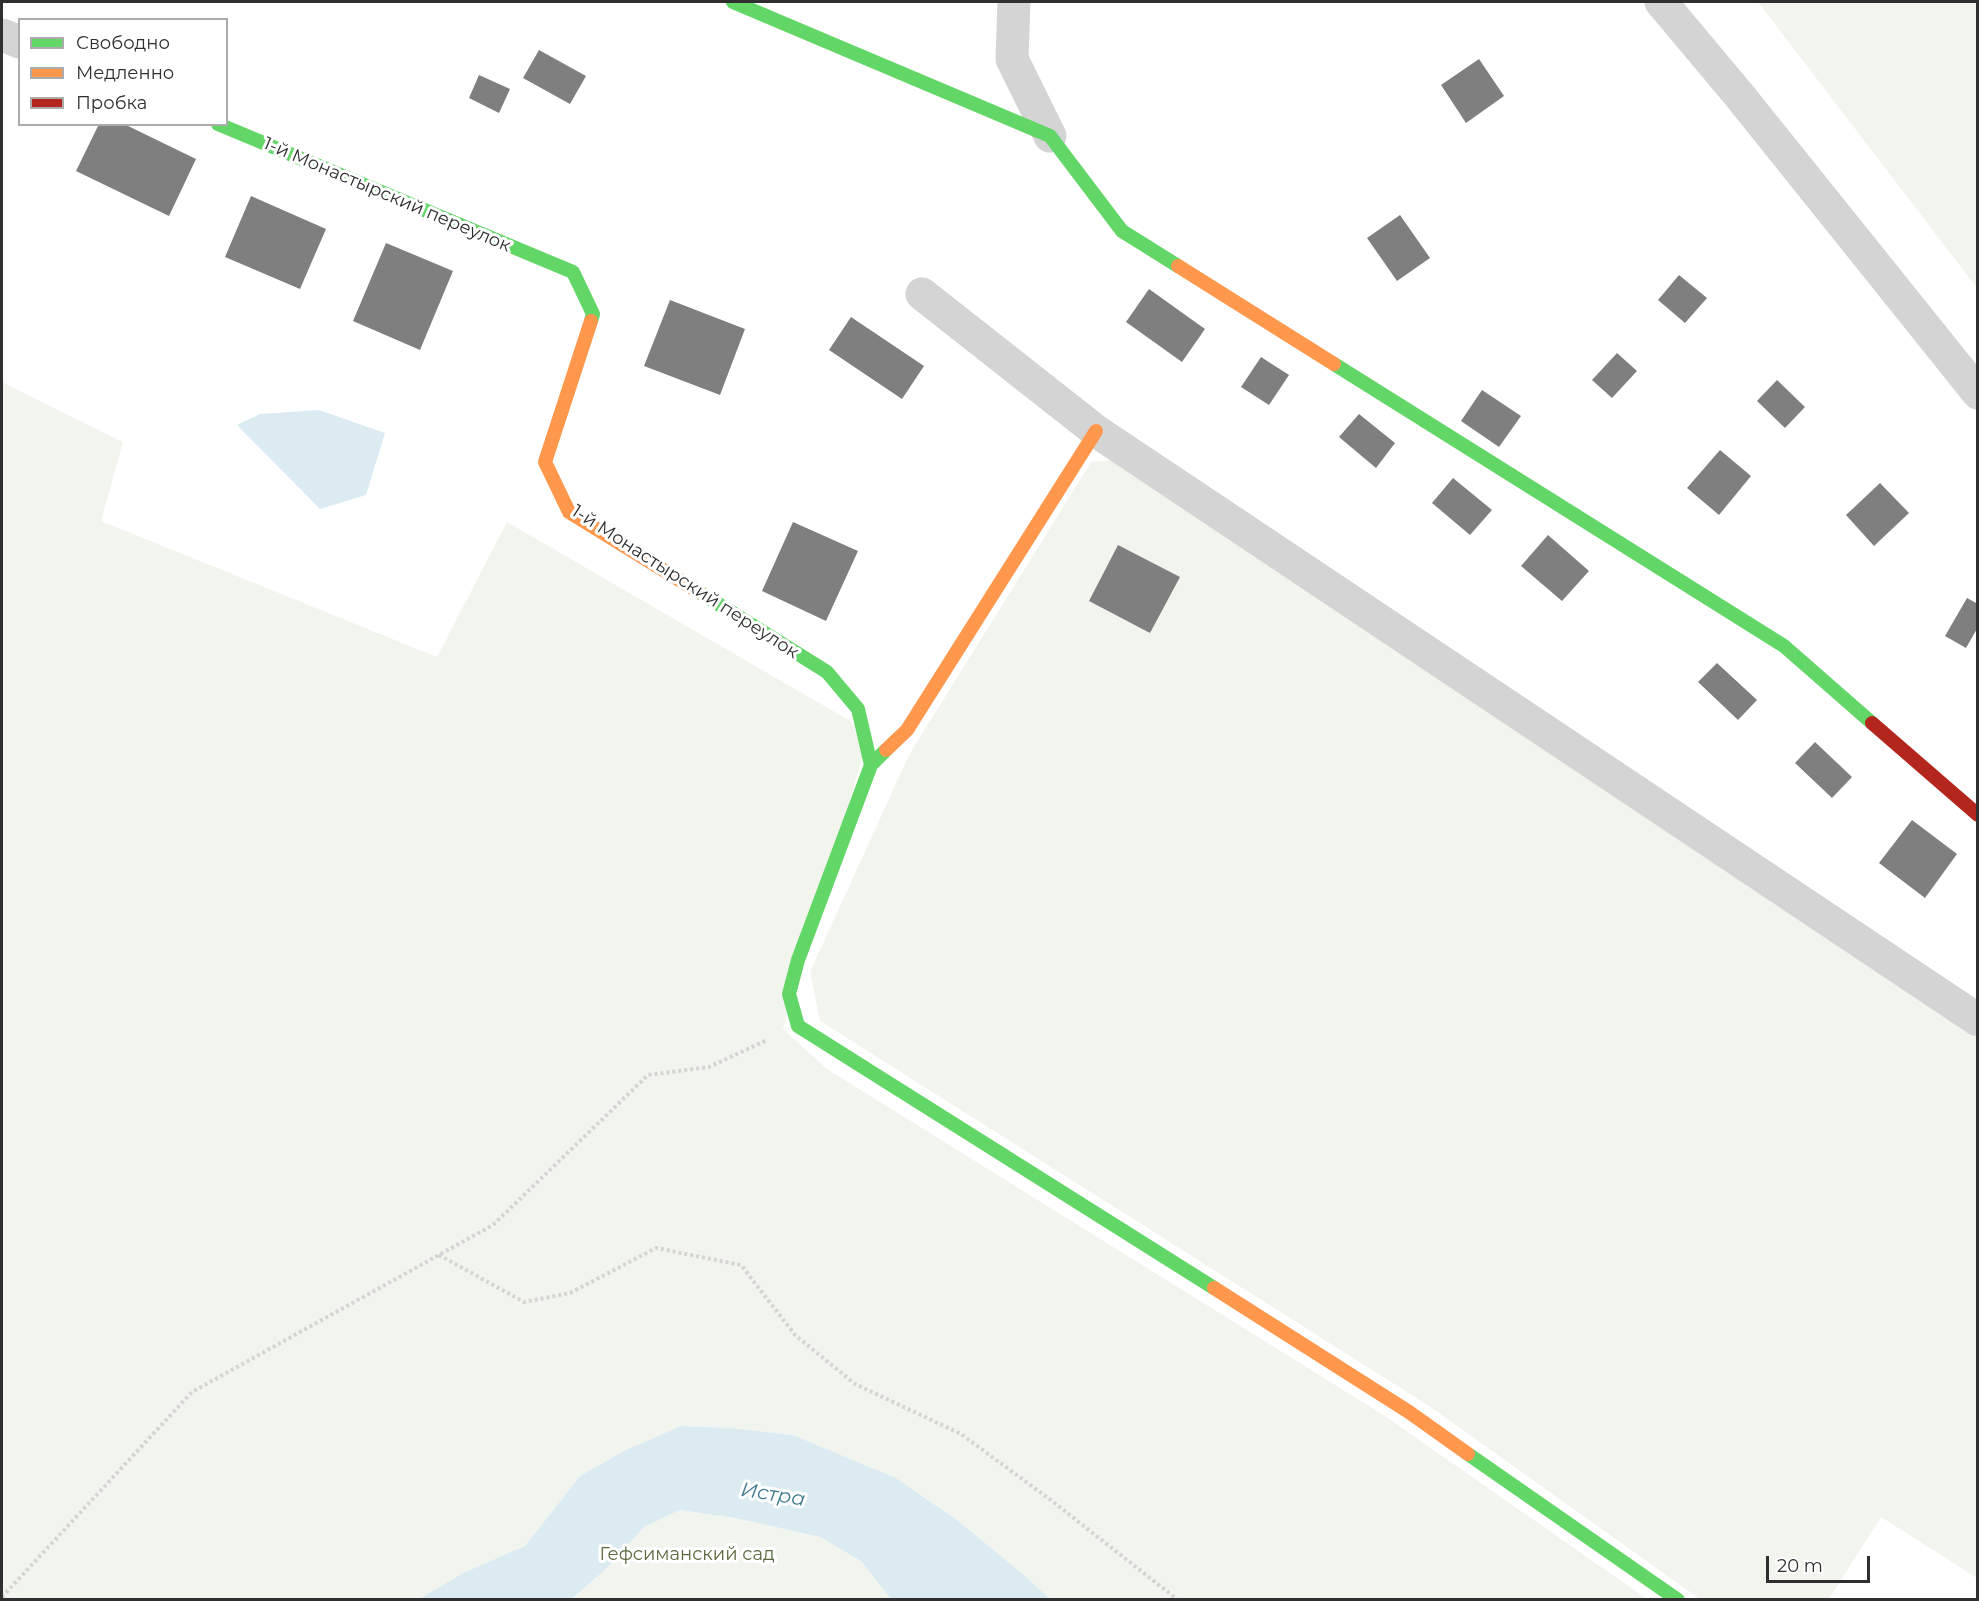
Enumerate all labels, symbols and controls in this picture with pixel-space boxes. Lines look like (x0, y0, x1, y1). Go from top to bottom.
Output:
legend (18, 18, 228, 126)
text: Свободно (76, 32, 170, 54)
text: Медленно (76, 62, 174, 84)
text: Пробка (76, 92, 147, 114)
street label: 1-й Монастырский переулок (260, 133, 514, 257)
street label: 1-й Монастырский переулок (567, 500, 803, 664)
water label: Истра (739, 1478, 807, 1512)
park label: Гефсиманский сад (599, 1544, 775, 1566)
scale bar (1769, 1544, 1872, 1582)
text: 20 m (1777, 1555, 1823, 1577)

